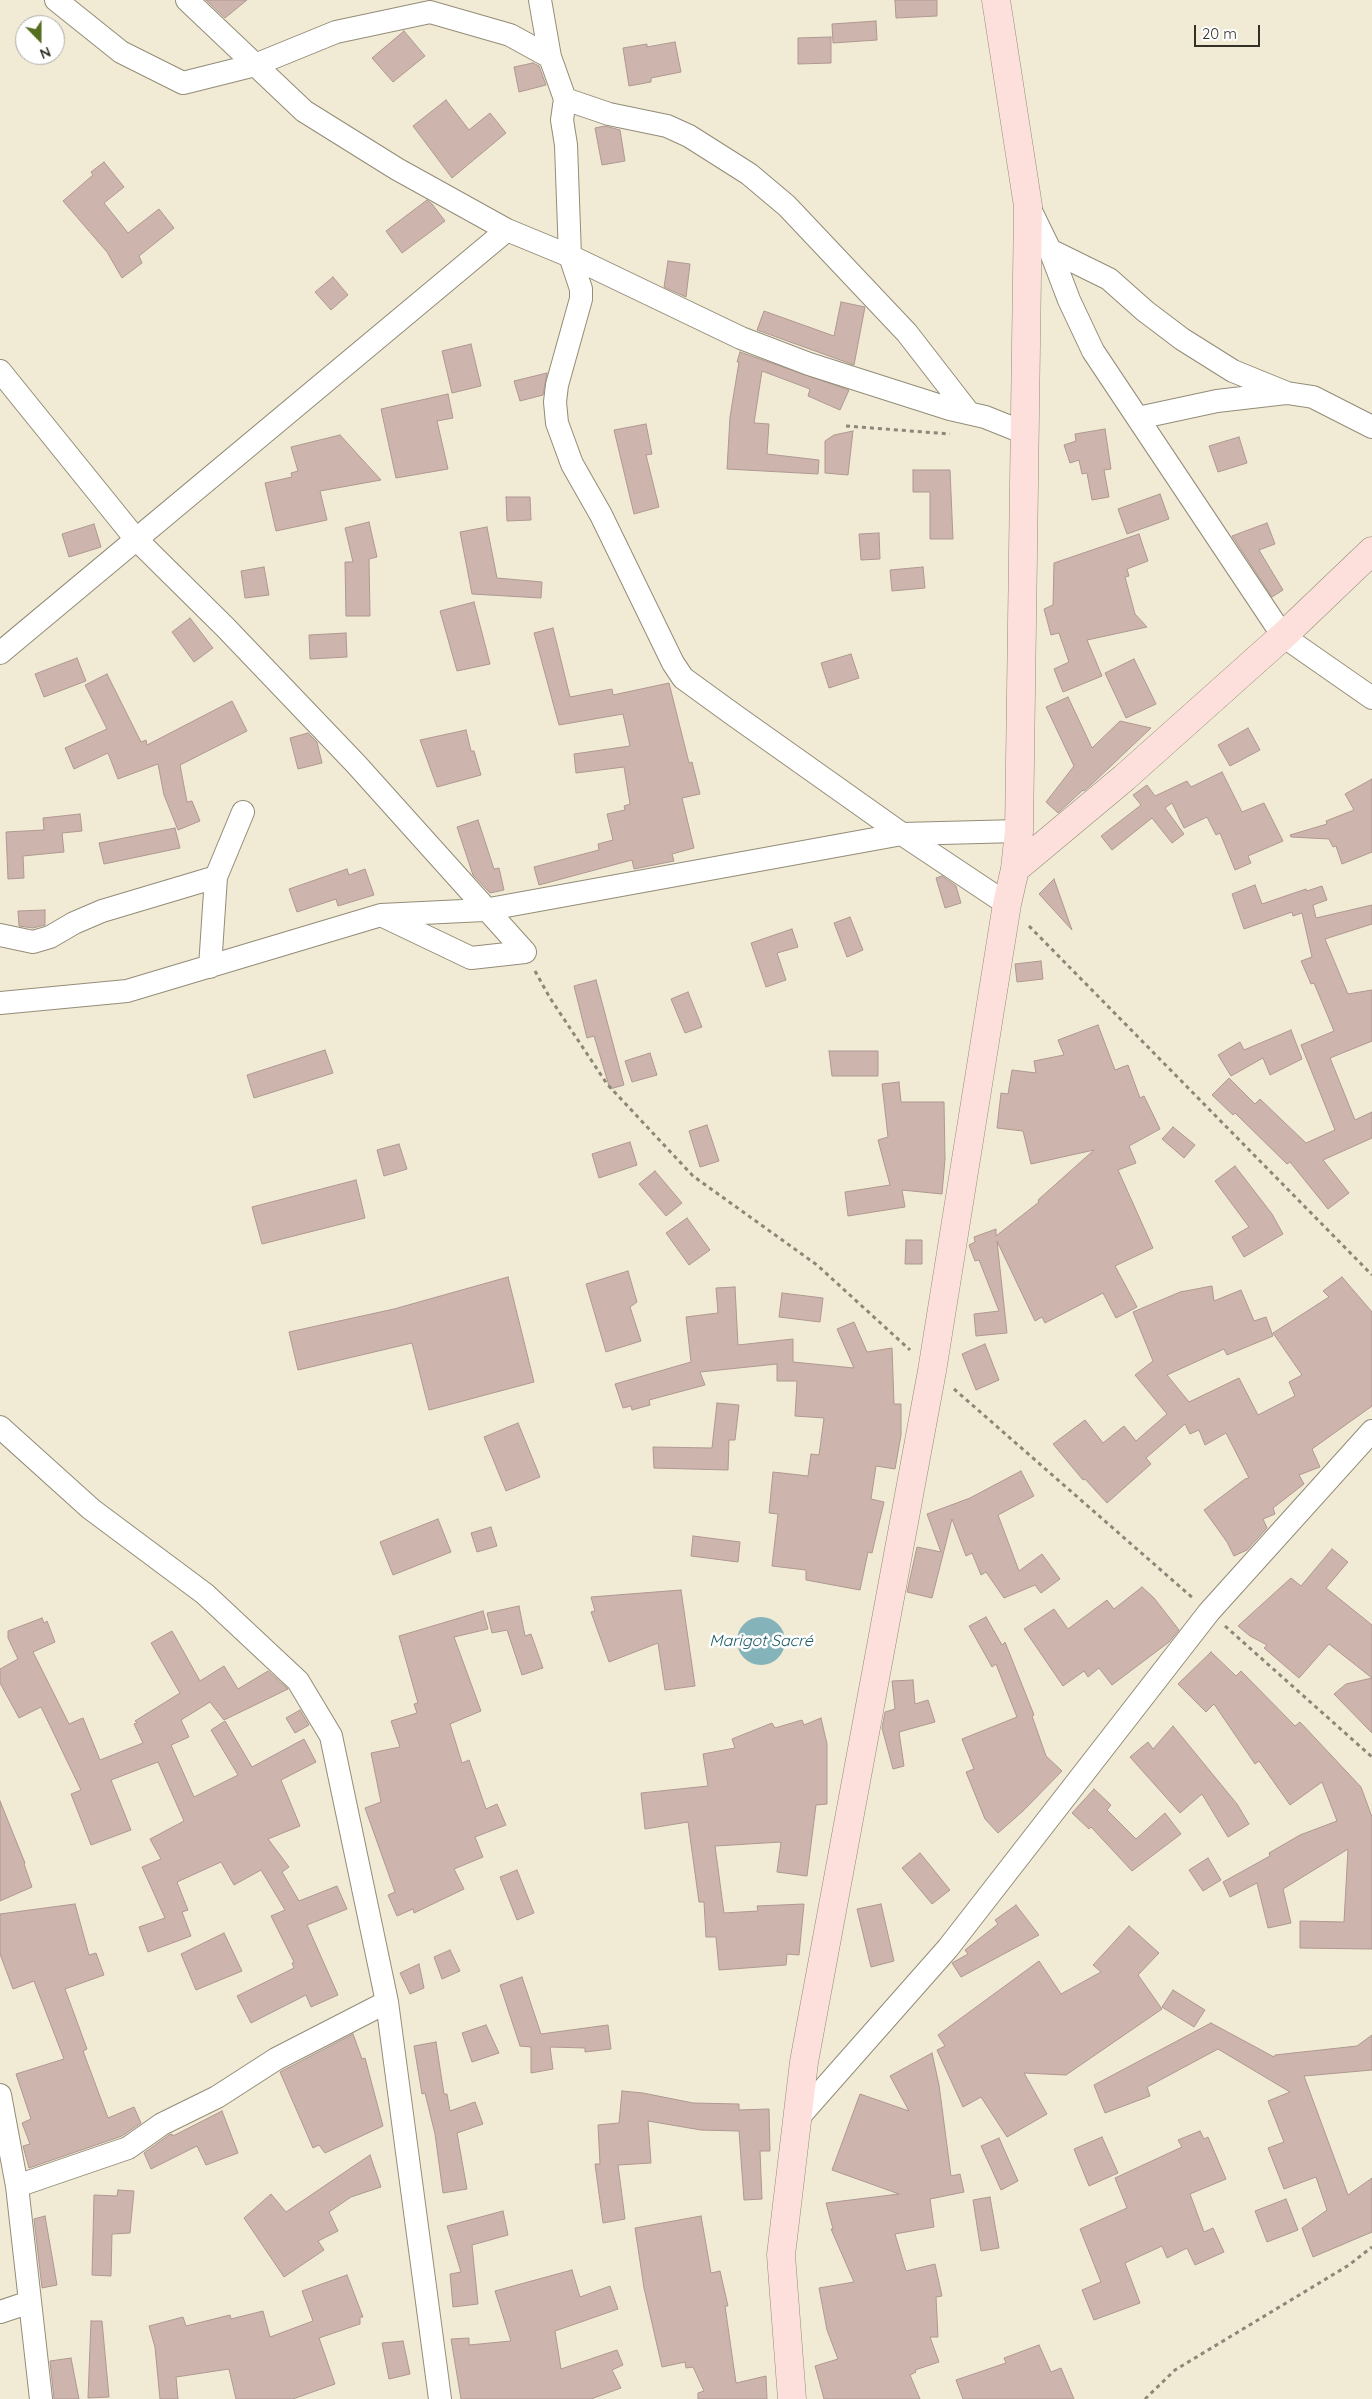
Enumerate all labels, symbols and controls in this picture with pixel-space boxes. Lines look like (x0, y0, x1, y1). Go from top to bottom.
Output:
north arrow (15, 15, 65, 65)
scale bar (1197, 15, 1263, 47)
text: 20 m (1202, 24, 1237, 43)
text: N (37, 43, 53, 63)
water label: Marigot Sacré (709, 1631, 813, 1651)

